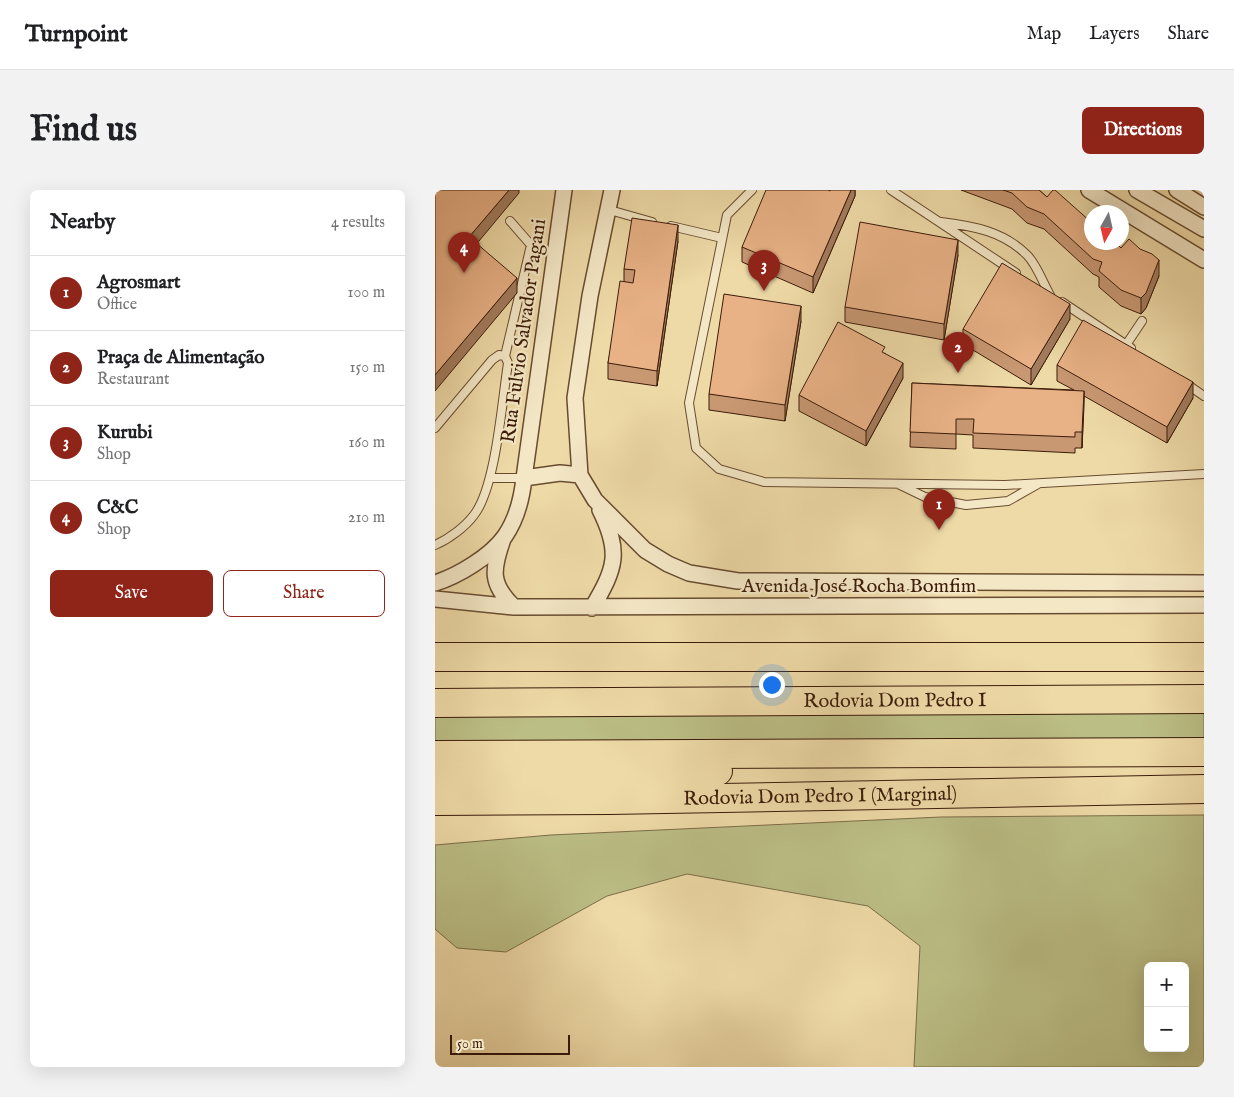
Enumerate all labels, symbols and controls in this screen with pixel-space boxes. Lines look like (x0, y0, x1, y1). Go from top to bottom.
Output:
text: Turnpoint (25, 19, 128, 50)
text: Map (1027, 23, 1061, 46)
text: Layers (1089, 23, 1140, 46)
text: Share (1168, 23, 1209, 46)
button: Directions (1082, 107, 1204, 154)
text: Find us (30, 108, 137, 153)
north arrow (1084, 205, 1129, 250)
text: Nearby (50, 209, 115, 236)
text: 4 results (331, 213, 385, 233)
street label: Rua Fulvio Salvador Pagani (496, 217, 552, 445)
pin: 4 (448, 232, 480, 273)
pin: 3 (748, 250, 780, 291)
text: Agrosmart (97, 271, 180, 295)
text: 1 (63, 283, 69, 303)
text: 100 m (348, 283, 385, 303)
text: Office (97, 295, 137, 315)
pin: 2 (942, 332, 974, 373)
text: Praça de Alimentação (97, 346, 265, 370)
text: 2 (62, 358, 70, 378)
text: 150 m (350, 358, 385, 378)
text: Restaurant (97, 370, 170, 390)
text: Kurubi (97, 421, 153, 445)
text: 3 (63, 433, 69, 453)
text: 160 m (349, 433, 385, 453)
text: Shop (97, 445, 131, 465)
pin: 1 (923, 489, 955, 530)
text: C&C (97, 496, 138, 520)
text: 4 (62, 508, 70, 528)
text: 210 m (348, 508, 385, 528)
text: Shop (97, 520, 131, 540)
button: Save (50, 570, 213, 617)
button: Share (223, 570, 385, 617)
street label: Avenida José Rocha Bomfim (741, 574, 976, 599)
your location (759, 672, 785, 698)
street label: Rodovia Dom Pedro I (803, 688, 987, 714)
street label: Rodovia Dom Pedro I (Marginal) (683, 781, 957, 811)
map controls (1144, 962, 1189, 1052)
button: + (1144, 962, 1189, 1007)
button: − (1144, 1007, 1189, 1052)
scale bar (450, 1032, 570, 1055)
text: 50 m (457, 1035, 483, 1053)

